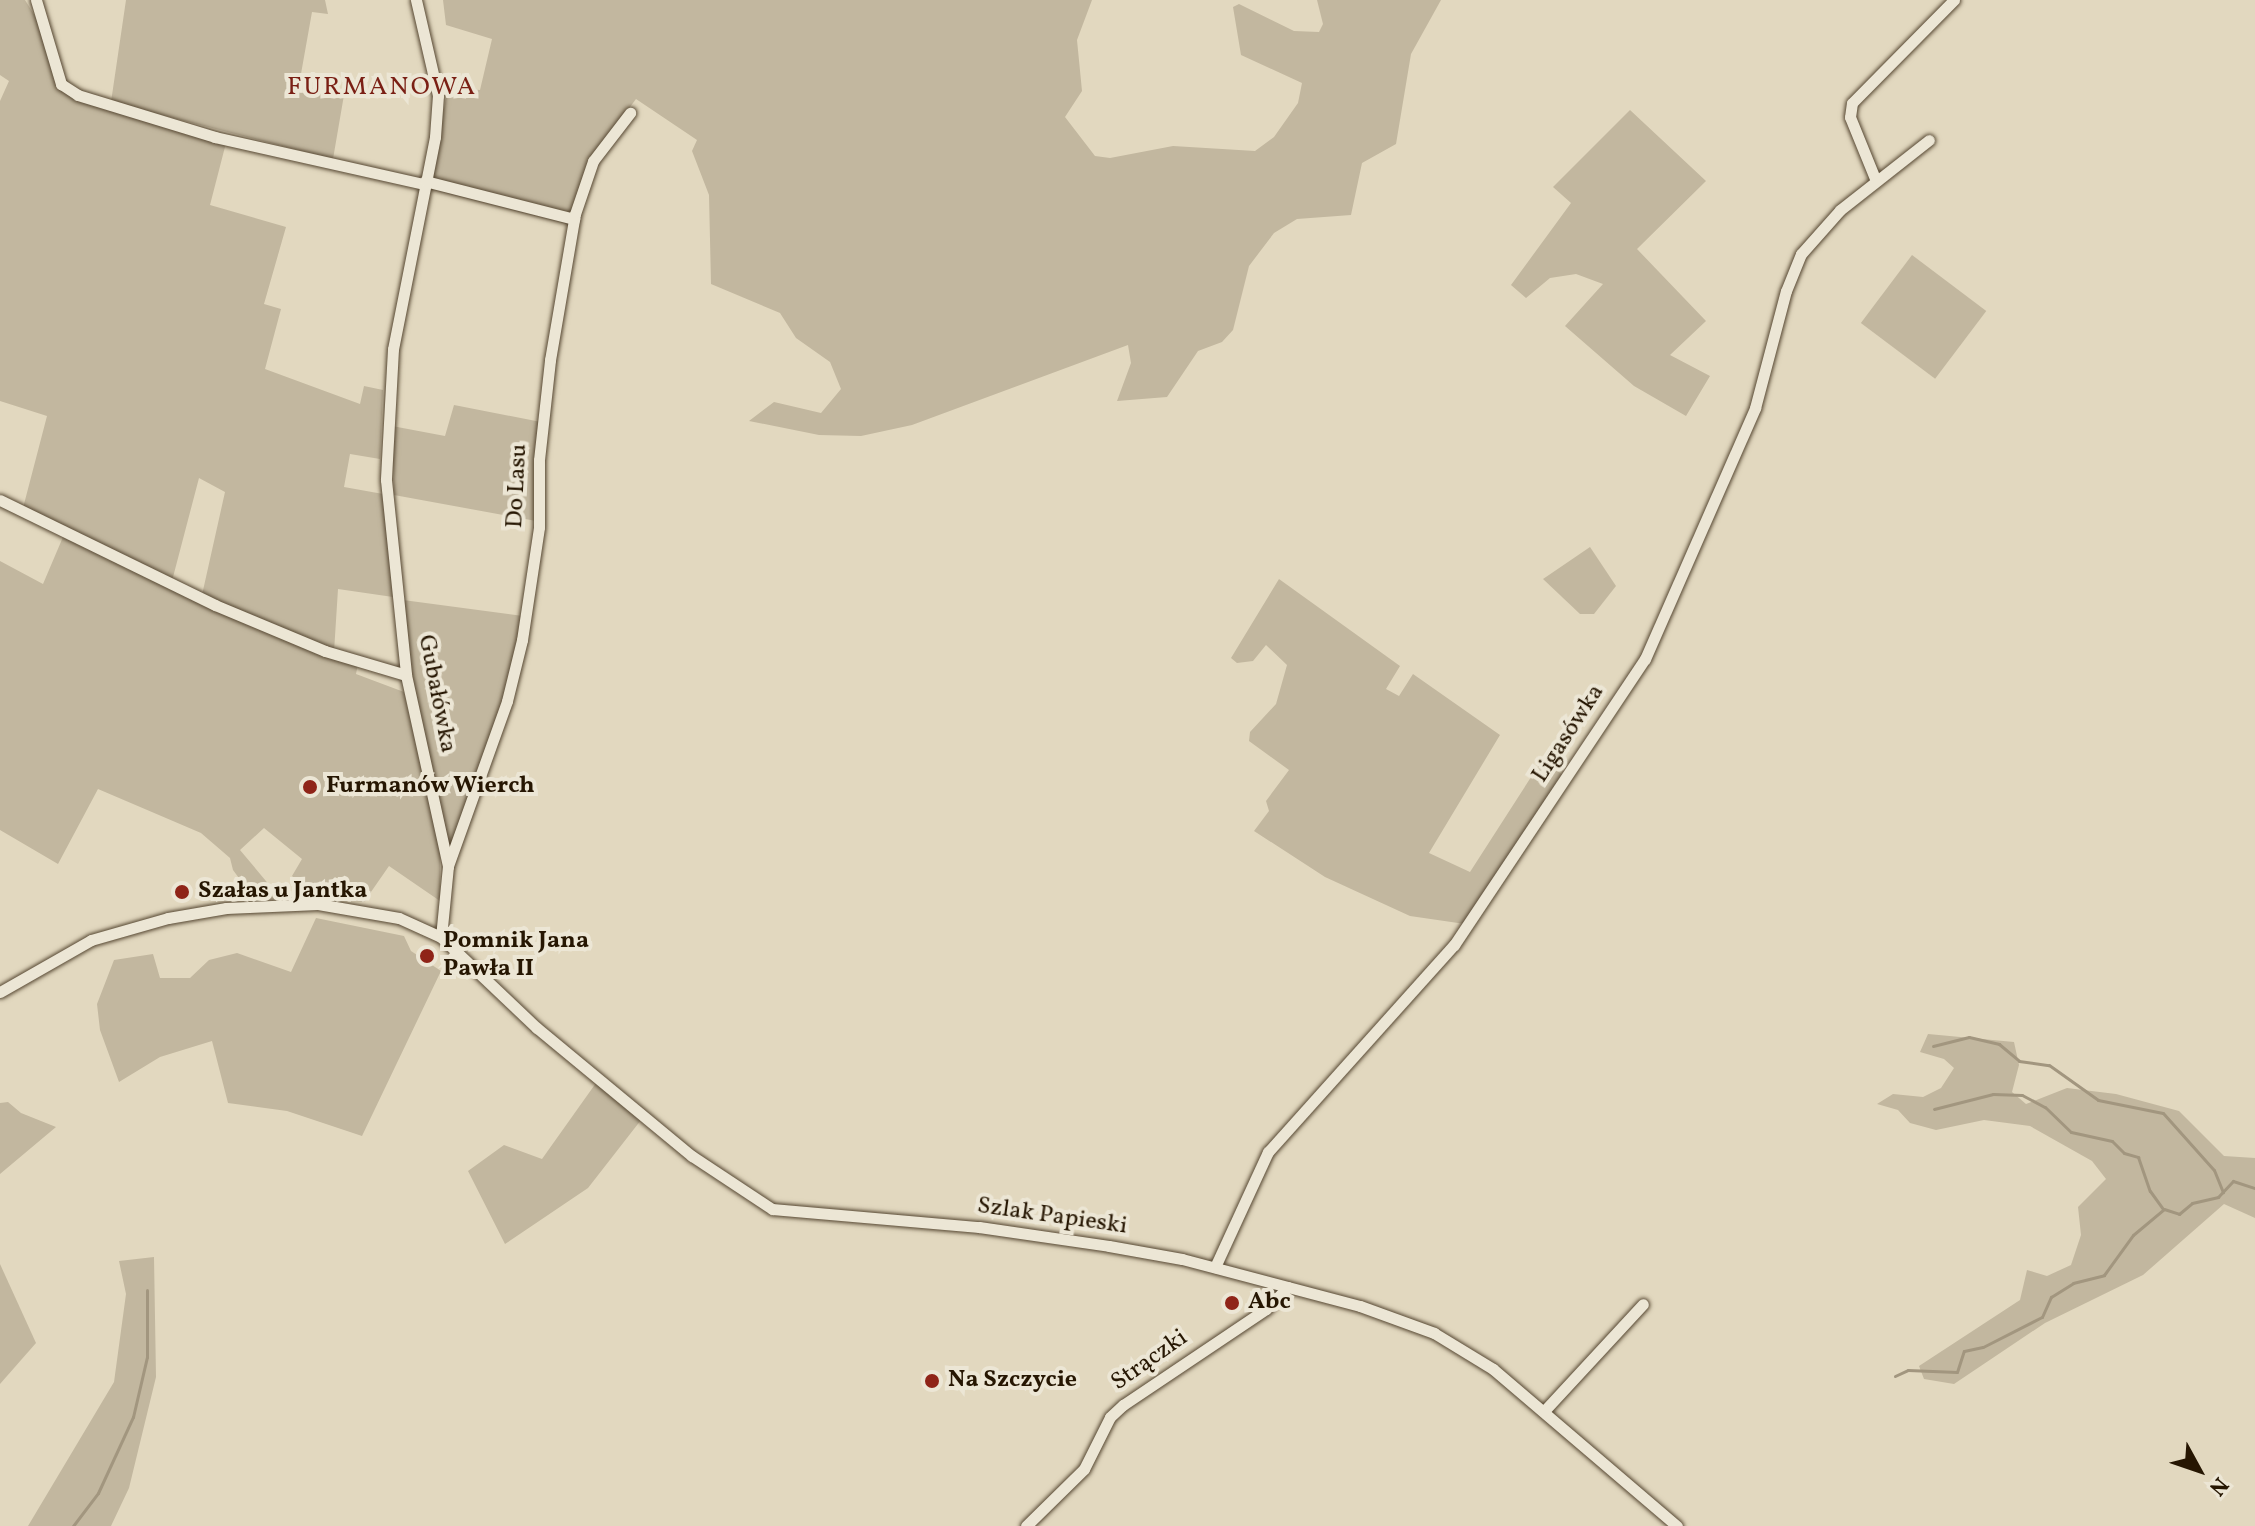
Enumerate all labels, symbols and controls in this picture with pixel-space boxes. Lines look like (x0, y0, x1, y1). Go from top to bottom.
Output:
district label: FURMANOWA (287, 72, 477, 104)
street label: Do Lasu (501, 443, 535, 529)
street label: Gubałówka (410, 633, 462, 755)
street label: Ligasówka (1527, 679, 1611, 789)
place label: Furmanów Wierch (326, 773, 536, 801)
marker: Furmanów Wierch (301, 778, 319, 796)
place label: Szałas u Jantka (198, 878, 367, 906)
marker: Szałas u Jantka (173, 883, 191, 901)
place label: Pomnik Jana Pawła II (443, 928, 589, 984)
marker: Pomnik Jana Pawła II (418, 947, 436, 965)
street label: Szlak Papieski (975, 1192, 1129, 1242)
place label: Abc (1248, 1289, 1291, 1317)
marker: Abc (1223, 1294, 1241, 1312)
street label: Strączki (1106, 1324, 1194, 1398)
place label: Na Szczycie (948, 1367, 1077, 1395)
marker: Na Szczycie (923, 1372, 941, 1390)
north arrow (2159, 1430, 2239, 1510)
text: N (2201, 1470, 2235, 1502)

